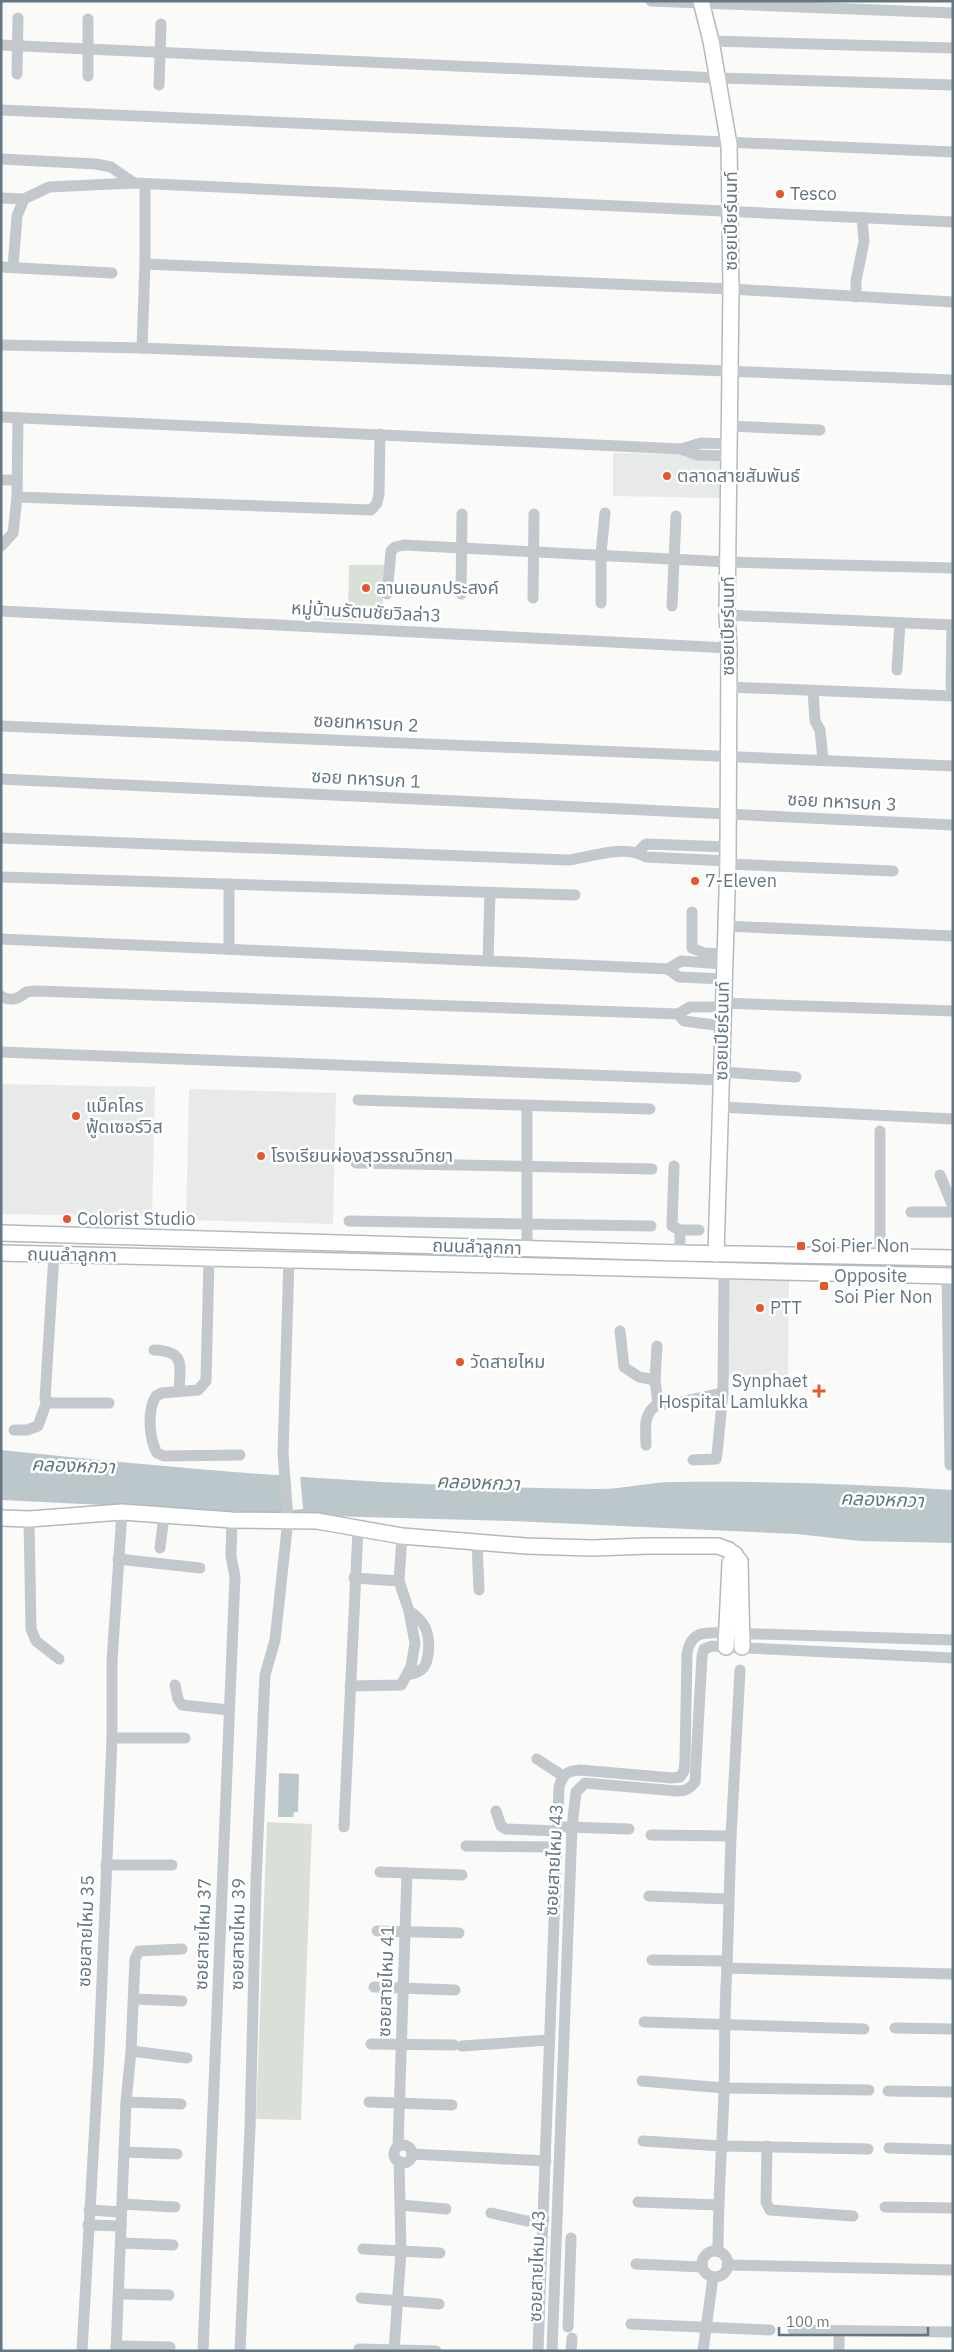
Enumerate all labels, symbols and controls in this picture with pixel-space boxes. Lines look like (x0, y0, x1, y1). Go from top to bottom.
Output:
street label: ซอยเปียร์นนท์ (719, 171, 742, 271)
place label: Tesco (790, 182, 837, 205)
marker: Tesco (774, 188, 786, 200)
place label: ตลาดสายสัมพันธ์ (677, 464, 800, 487)
marker: ตลาดสายสัมพันธ์ (661, 470, 673, 482)
place label: ลานเอนกประสงค์ (376, 576, 499, 599)
street label: ซอยเปียร์นนท์ (716, 576, 739, 676)
marker: ลานเอนกประสงค์ (360, 582, 372, 594)
street label: หมู่บ้านรัตนชัยวิลล่า3 (290, 596, 442, 628)
street label: ซอยทหารบก 2 (313, 708, 419, 737)
street label: ซอย ทหารบก 1 (311, 764, 421, 793)
street label: ซอย ทหารบก 3 (787, 787, 897, 816)
place label: 7-Eleven (705, 869, 777, 892)
marker: 7-Eleven (689, 875, 701, 887)
street label: ซอยเปียร์นนท์ (709, 981, 734, 1081)
place label: แม็คโคร ฟู้ดเซอร์วิส (86, 1094, 163, 1139)
marker: แม็คโคร ฟู้ดเซอร์วิส (70, 1110, 82, 1122)
place label: โรงเรียนผ่องสุวรรณวิทยา (271, 1144, 453, 1167)
marker: โรงเรียนผ่องสุวรรณวิทยา (255, 1150, 267, 1162)
place label: Colorist Studio (77, 1207, 196, 1230)
marker: Colorist Studio (61, 1213, 73, 1225)
street label: ถนนลำลูกกา (432, 1233, 522, 1261)
place label: Soi Pier Non (811, 1234, 909, 1257)
marker: Soi Pier Non (795, 1240, 807, 1252)
street label: ถนนลำลูกกา (27, 1242, 117, 1268)
place label: Opposite Soi Pier Non (834, 1264, 932, 1308)
marker: Opposite Soi Pier Non (818, 1280, 830, 1292)
place label: PTT (770, 1296, 802, 1319)
marker: PTT (754, 1302, 766, 1314)
place label: วัดสายไหม (470, 1350, 545, 1373)
marker: วัดสายไหม (454, 1356, 466, 1368)
place label: Synphaet Hospital Lamlukka (658, 1369, 808, 1413)
marker: Synphaet Hospital Lamlukka (812, 1384, 826, 1398)
water label: คลองหกวา (31, 1452, 116, 1478)
water label: คลองหกวา (436, 1469, 521, 1495)
water label: คลองหกวา (840, 1486, 925, 1512)
street label: ซอยสายไหม 43 (539, 1803, 568, 1917)
street label: ซอยสายไหม 35 (72, 1874, 99, 1987)
street label: ซอยสายไหม 37 (189, 1877, 216, 1990)
street label: ซอยสายไหม 39 (225, 1878, 250, 1990)
street label: ซอยสายไหม 41 (372, 1924, 399, 2037)
street label: ซอยสายไหม 43 (523, 2209, 550, 2322)
scale bar (779, 2304, 928, 2336)
text: 100 m (786, 2312, 830, 2331)

